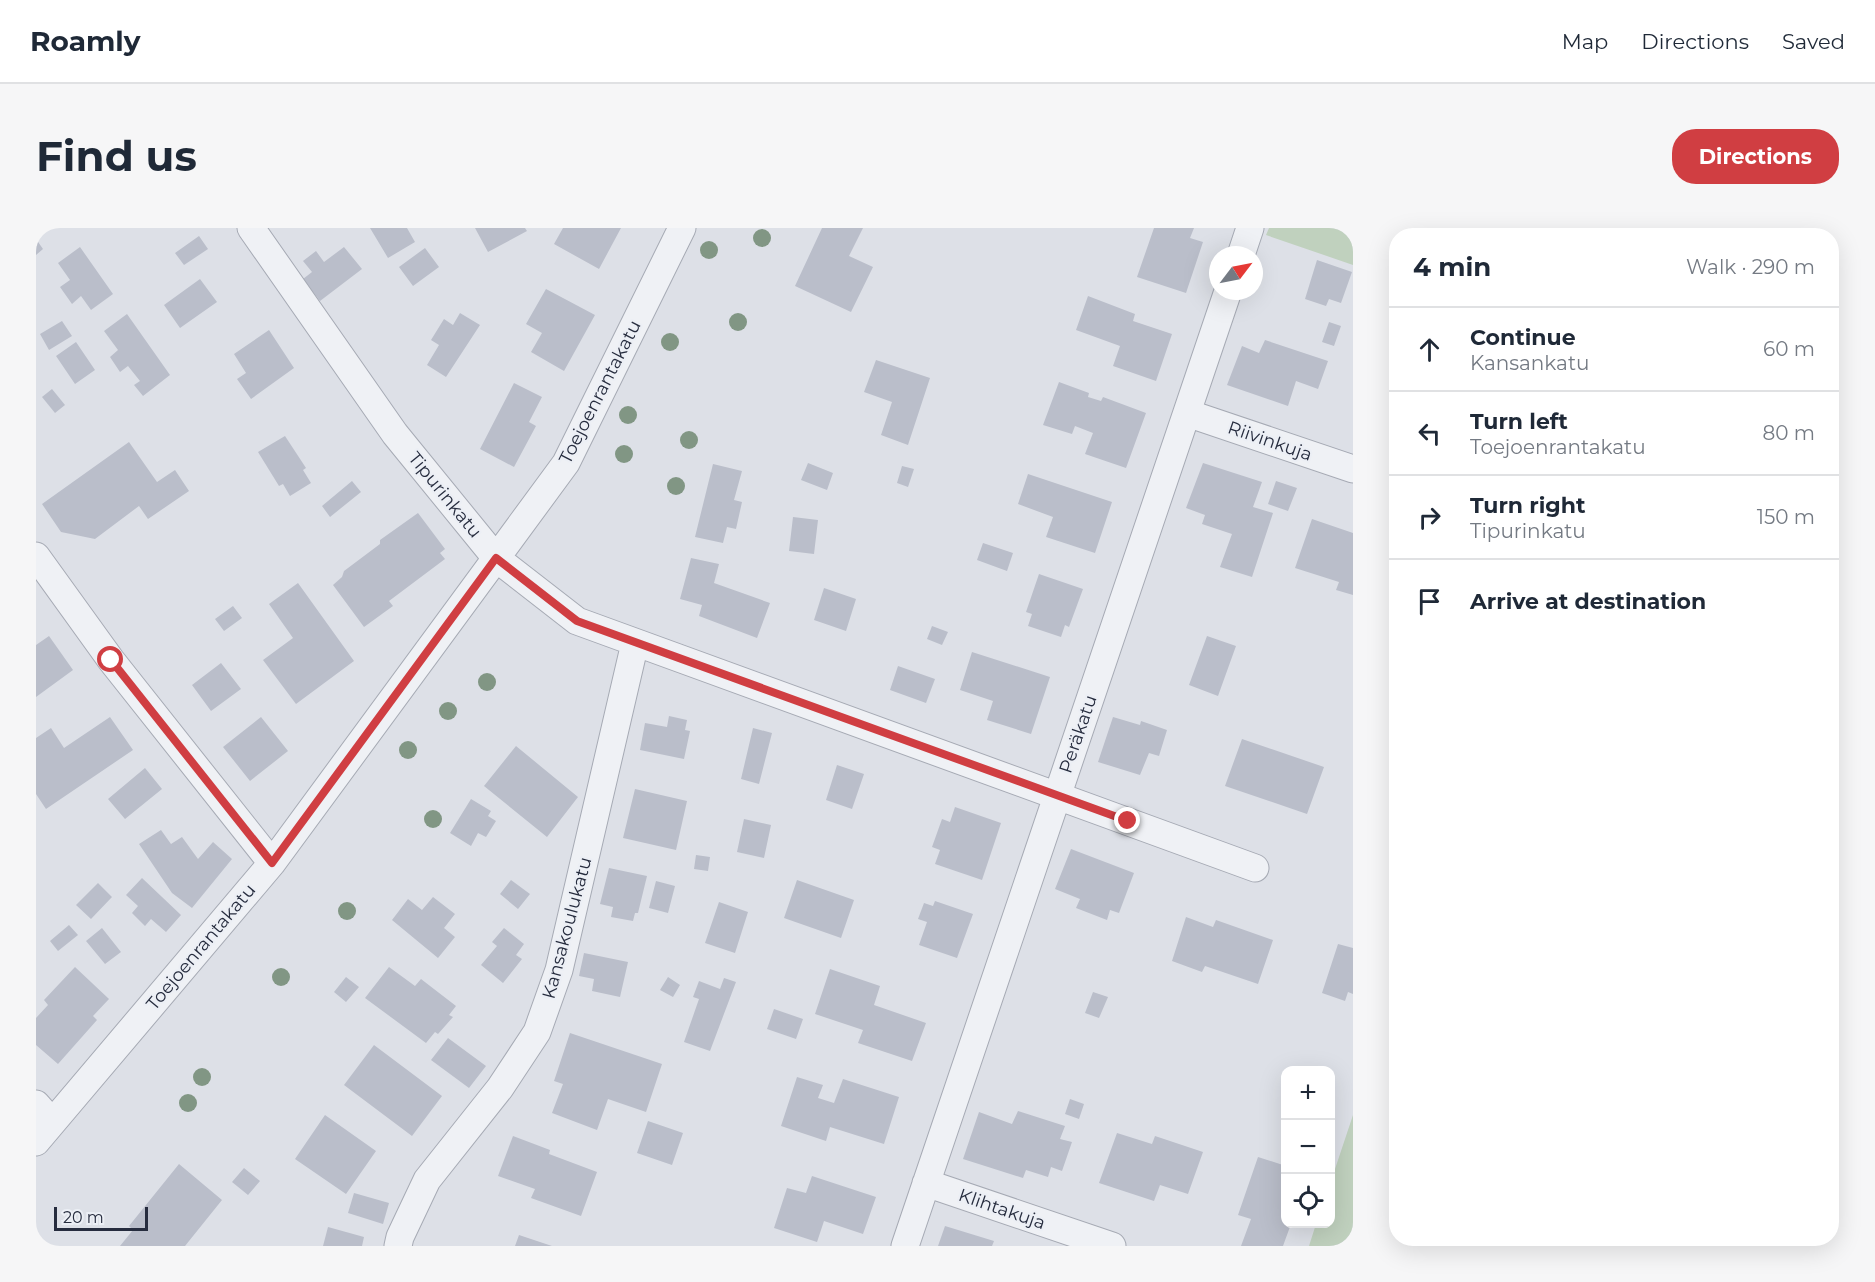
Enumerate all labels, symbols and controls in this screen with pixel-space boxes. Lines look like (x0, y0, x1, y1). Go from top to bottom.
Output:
text: Roamly (30, 24, 140, 58)
text: Map (1562, 29, 1608, 54)
text: Directions (1641, 29, 1749, 54)
text: Saved (1782, 29, 1845, 54)
button: Directions (1672, 129, 1839, 184)
text: Find us (36, 130, 197, 182)
north arrow (1209, 246, 1263, 300)
text: 4 min (1413, 251, 1491, 283)
text: Walk · 290 m (1686, 255, 1815, 279)
street label: Toejoenrantakatu (554, 317, 646, 467)
text: Continue (1470, 324, 1576, 351)
icon: ahead (1413, 333, 1446, 366)
text: 60 m (1763, 337, 1815, 361)
text: Kansankatu (1470, 351, 1589, 375)
text: Turn left (1470, 408, 1568, 435)
street label: Riivinkuja (1225, 416, 1315, 466)
icon: left (1413, 417, 1446, 450)
text: 80 m (1763, 421, 1815, 445)
text: Toejoenrantakatu (1470, 435, 1646, 459)
street label: Tipurinkatu (404, 448, 486, 542)
text: Turn right (1470, 492, 1585, 519)
icon: right (1413, 501, 1446, 534)
text: 150 m (1757, 505, 1815, 529)
text: Tipurinkatu (1470, 519, 1586, 543)
icon: arrive (1413, 585, 1446, 618)
text: Arrive at destination (1470, 588, 1706, 615)
route start (97, 646, 123, 672)
street label: Peräkatu (1054, 692, 1102, 776)
route end (1114, 807, 1140, 833)
street label: Kansakoulukatu (537, 855, 597, 1001)
street label: Toejoenrantakatu (142, 879, 260, 1015)
map controls (1281, 1066, 1335, 1228)
button: + (1281, 1066, 1335, 1120)
button: − (1281, 1120, 1335, 1174)
button: locate (1281, 1174, 1335, 1228)
street label: Klihtakuja (956, 1184, 1048, 1234)
scale bar (54, 1204, 148, 1232)
text: 20 m (63, 1208, 104, 1227)

